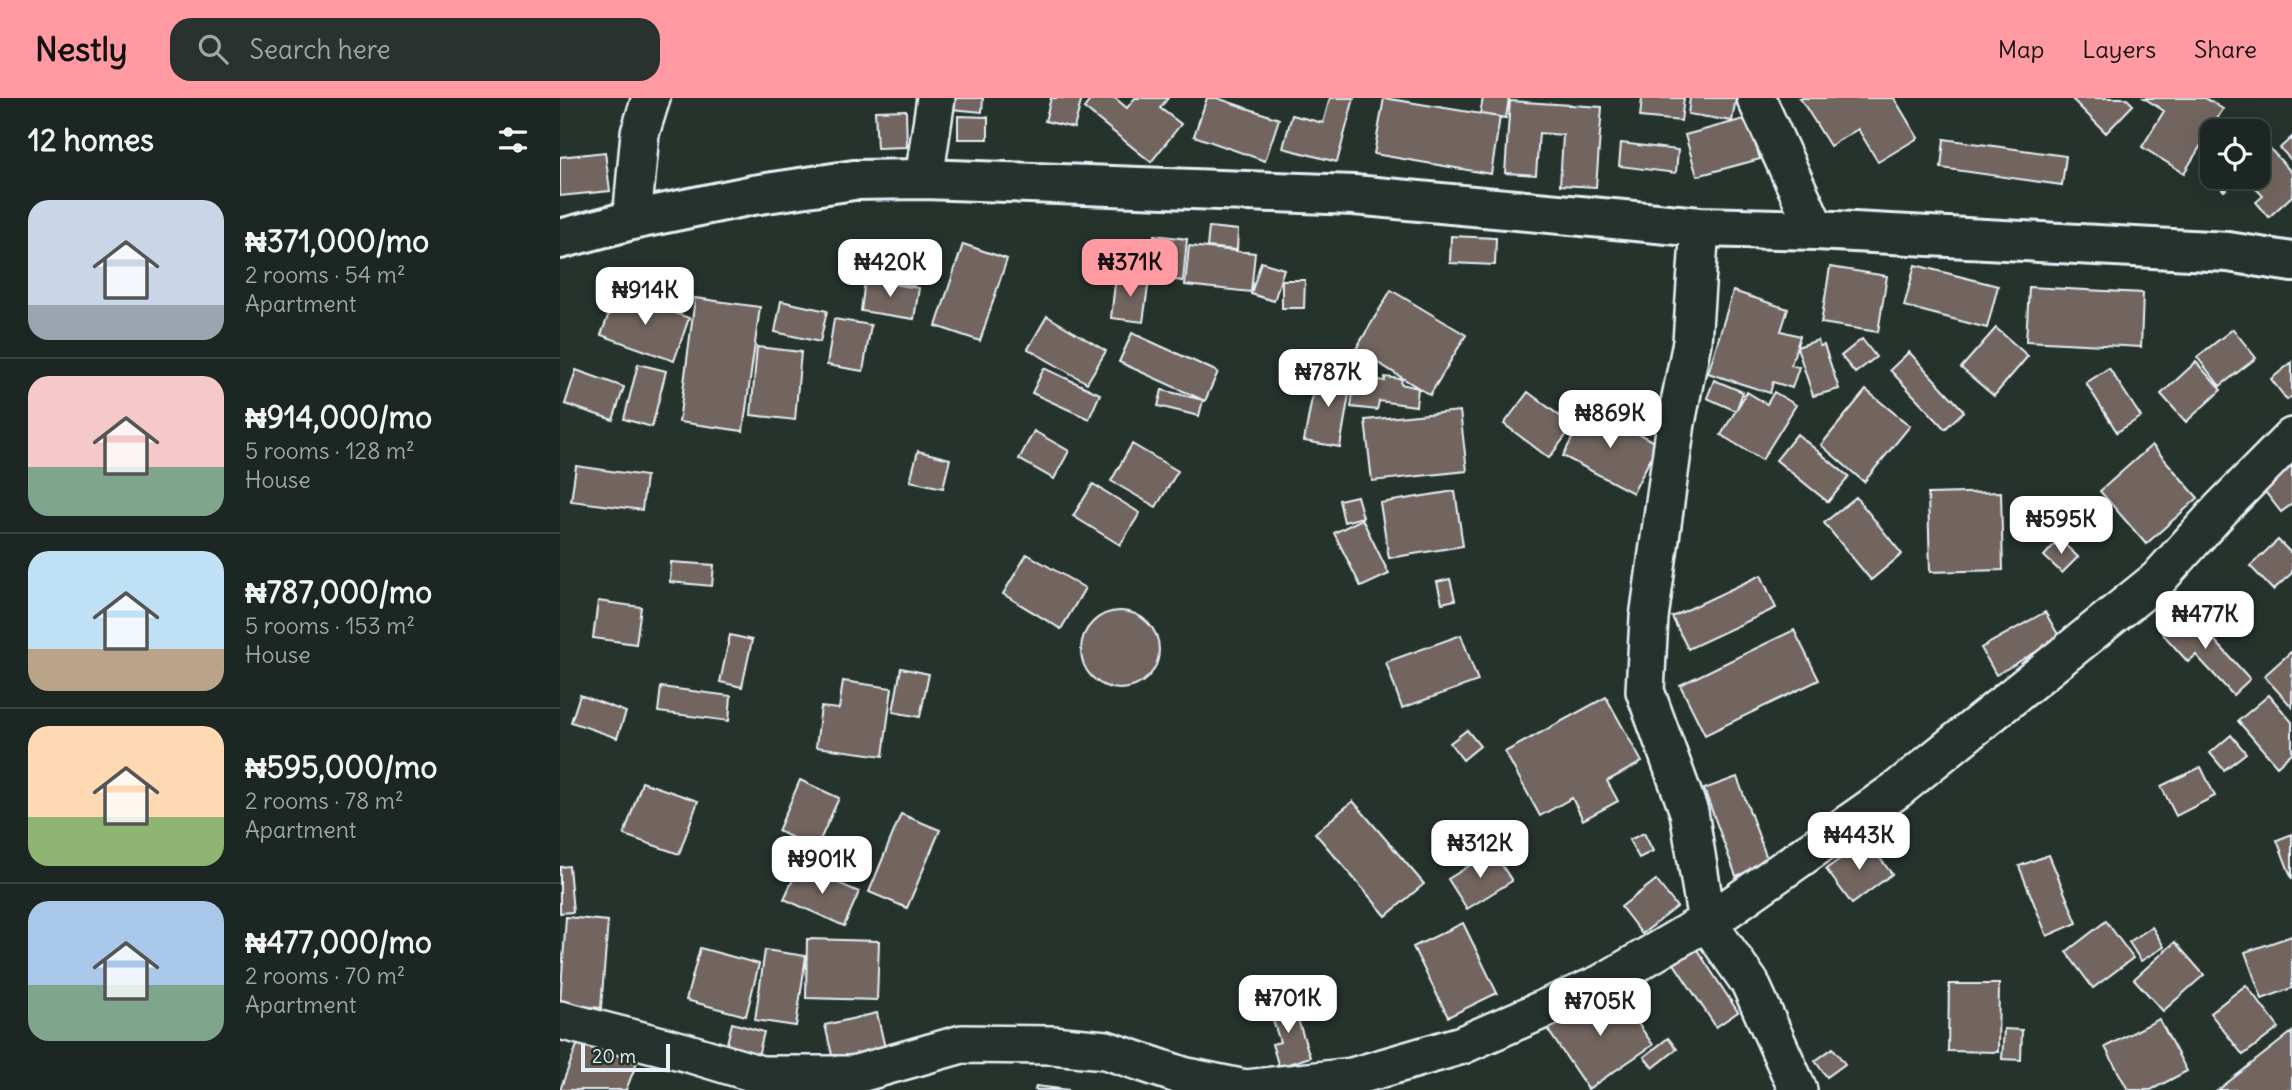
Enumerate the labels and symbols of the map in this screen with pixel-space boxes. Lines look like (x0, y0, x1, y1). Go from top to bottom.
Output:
pin: ₦420K (841, 240, 939, 299)
pin: ₦371K (1081, 240, 1179, 299)
pin: ₦914K (596, 268, 694, 327)
pin: ₦787K (1279, 350, 1377, 409)
pin: ₦869K (1561, 390, 1659, 450)
pin: ₦595K (2012, 496, 2110, 556)
pin: ₦477K (2156, 592, 2254, 651)
pin: ₦443K (1810, 812, 1908, 872)
pin: ₦312K (1431, 820, 1529, 880)
pin: ₦901K (773, 836, 871, 896)
pin: ₦701K (1239, 976, 1337, 1035)
pin: ₦705K (1551, 978, 1649, 1038)
scale bar (581, 1041, 670, 1073)

